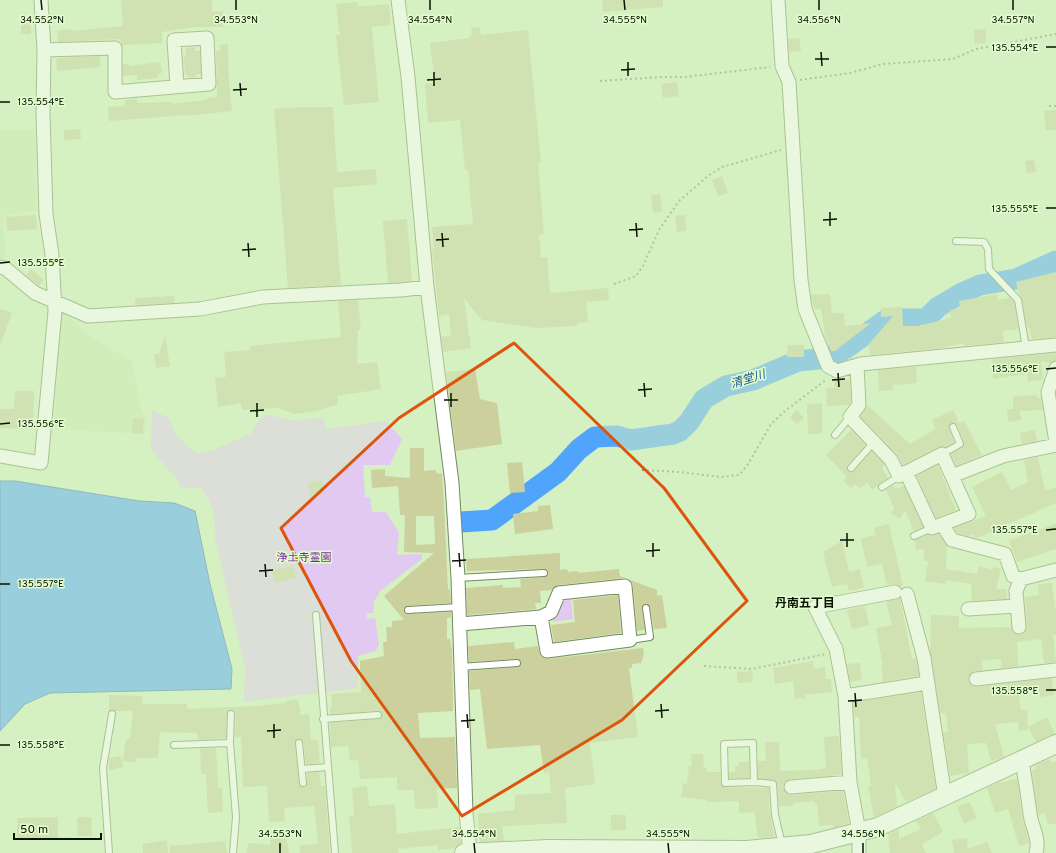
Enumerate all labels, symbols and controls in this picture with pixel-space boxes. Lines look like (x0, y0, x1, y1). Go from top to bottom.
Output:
text: 34.552°N (20, 14, 64, 27)
text: 34.553°N (214, 14, 258, 27)
text: 34.554°N (408, 14, 452, 27)
text: 34.555°N (603, 14, 647, 27)
text: 34.556°N (797, 14, 841, 27)
text: 34.557°N (991, 14, 1035, 27)
text: 135.554°E (991, 42, 1039, 55)
text: 135.554°E (17, 96, 65, 109)
text: 135.555°E (992, 203, 1038, 216)
text: 135.555°E (18, 257, 64, 270)
text: 135.556°E (992, 363, 1038, 376)
water label: 清堂川 (728, 367, 769, 393)
text: 135.556°E (18, 418, 64, 431)
text: 135.557°E (992, 524, 1038, 537)
park label: 浄土寺霊園 (277, 551, 332, 565)
text: 135.557°E (18, 578, 64, 591)
district label: 丹南五丁目 (775, 596, 835, 612)
text: 135.558°E (992, 685, 1038, 698)
text: 135.558°E (18, 739, 64, 752)
scale bar (14, 815, 101, 841)
text: 50 m (20, 822, 48, 838)
text: 34.553°N (258, 828, 302, 841)
text: 34.554°N (452, 828, 496, 841)
text: 34.555°N (646, 828, 690, 841)
text: 34.556°N (841, 828, 885, 841)

